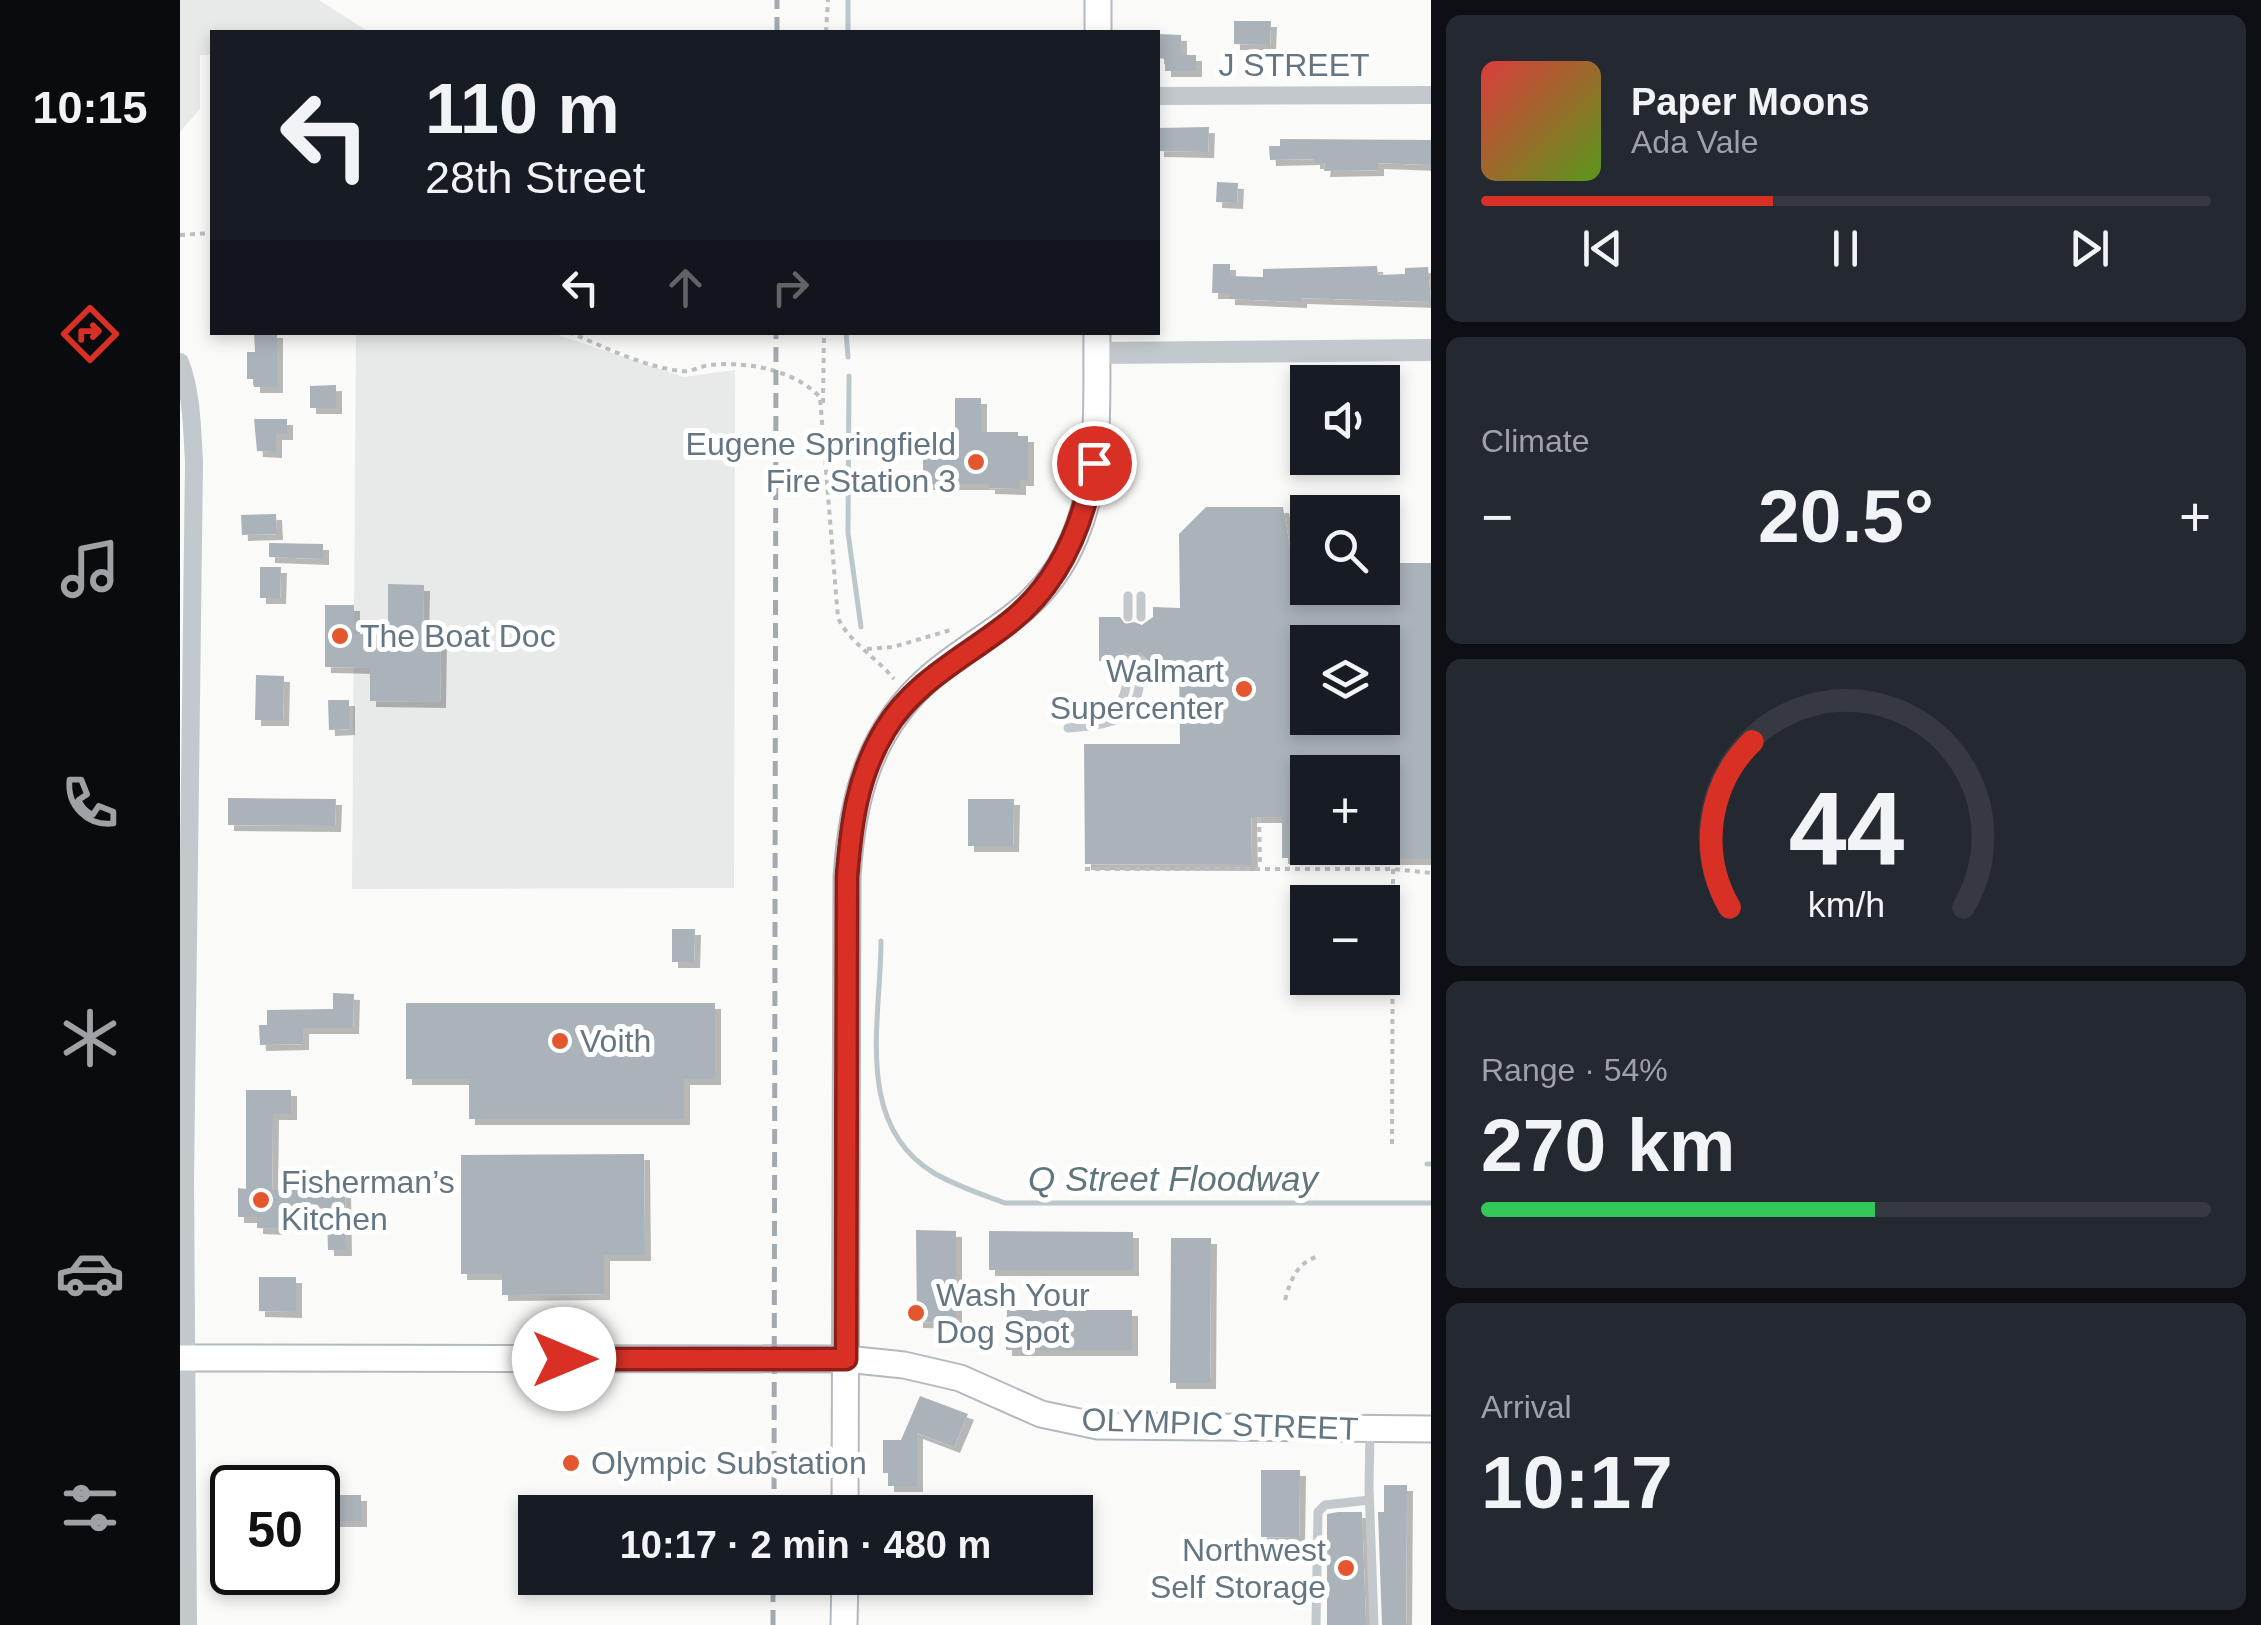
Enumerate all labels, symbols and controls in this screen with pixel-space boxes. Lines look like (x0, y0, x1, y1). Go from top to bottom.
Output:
street label: J STREET (1218, 47, 1370, 83)
icon: left (260, 70, 390, 200)
text: 110 m (425, 70, 620, 148)
text: Paper Moons (1631, 81, 1870, 123)
text: 10:15 (32, 82, 148, 133)
text: Ada Vale (1631, 124, 1759, 160)
text: 28th Street (425, 152, 645, 203)
icon: previous (1575, 221, 1630, 276)
icon: pause (1818, 221, 1873, 276)
icon: next (2062, 221, 2117, 276)
icon: left (553, 260, 608, 315)
icon: ahead (658, 260, 713, 315)
icon: right (763, 260, 818, 315)
icon: directions (55, 299, 125, 369)
map controls (1290, 365, 1400, 995)
button: sound (1290, 365, 1400, 475)
pin (1052, 421, 1137, 506)
text: Climate (1481, 423, 1589, 459)
place label: Eugene Springfield Fire Station 3 (686, 426, 956, 499)
icon: arrive (1067, 436, 1122, 491)
marker: Eugene Springfield Fire Station 3 (965, 451, 987, 473)
text: 20.5° (1758, 474, 1934, 558)
text: − (1481, 486, 1513, 548)
text: + (2179, 486, 2211, 548)
button: search (1290, 495, 1400, 605)
icon: music (55, 534, 125, 604)
place label: The Boat Doc (360, 618, 556, 654)
marker: The Boat Doc (329, 625, 351, 647)
button: layers (1290, 625, 1400, 735)
place label: Walmart Supercenter (1050, 653, 1224, 726)
marker: Walmart Supercenter (1233, 678, 1255, 700)
button: + (1290, 755, 1400, 865)
icon: phone (55, 768, 125, 838)
text: 44 (1788, 771, 1904, 887)
button: − (1290, 885, 1400, 995)
text: km/h (1807, 885, 1885, 925)
icon: climate (55, 1003, 125, 1073)
place label: Voith (580, 1023, 651, 1059)
marker: Voith (549, 1030, 571, 1052)
text: Range · 54% (1481, 1052, 1668, 1088)
text: 270 km (1481, 1103, 1735, 1187)
water label: Q Street Floodway (1028, 1159, 1320, 1198)
place label: Fisherman’s Kitchen (281, 1164, 455, 1237)
marker: Fisherman’s Kitchen (250, 1189, 272, 1211)
icon: car (55, 1238, 125, 1308)
place label: Wash Your Dog Spot (936, 1277, 1090, 1350)
marker: Wash Your Dog Spot (905, 1302, 927, 1324)
position arrow (512, 1307, 616, 1411)
text: Arrival (1481, 1389, 1572, 1425)
street label: OLYMPIC STREET (1081, 1401, 1359, 1447)
text: 10:17 (1481, 1440, 1673, 1524)
place label: Olympic Substation (591, 1445, 867, 1481)
marker: Olympic Substation (560, 1452, 582, 1474)
speed limit sign: 50 (210, 1465, 340, 1595)
icon: filters (55, 1473, 125, 1543)
text: 10:17 · 2 min · 480 m (620, 1524, 991, 1566)
place label: Northwest Self Storage (1150, 1532, 1326, 1605)
marker: Northwest Self Storage (1335, 1557, 1357, 1579)

